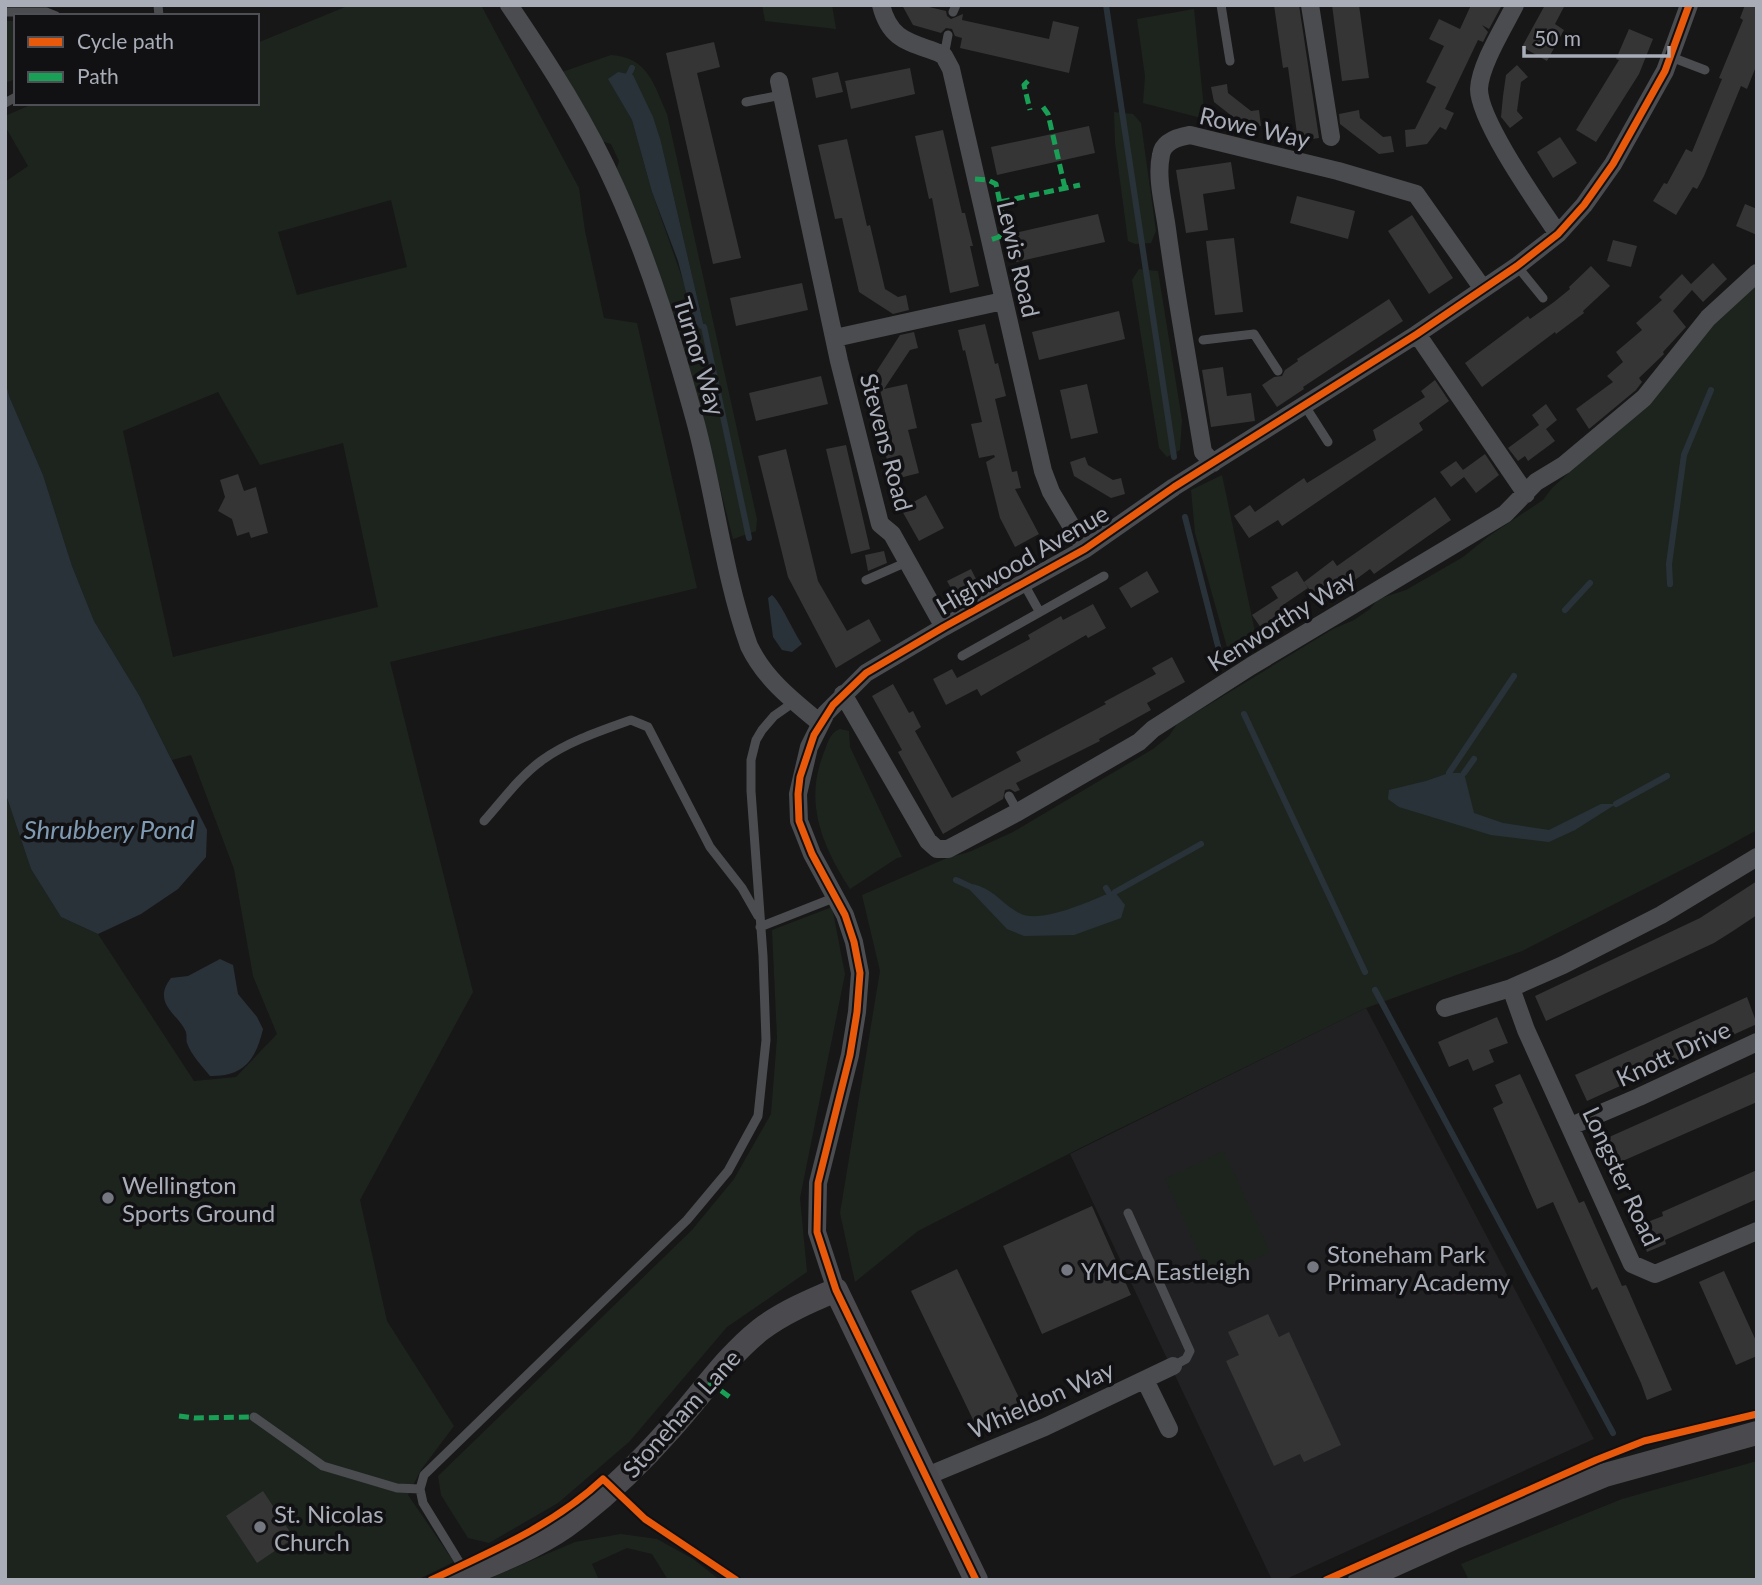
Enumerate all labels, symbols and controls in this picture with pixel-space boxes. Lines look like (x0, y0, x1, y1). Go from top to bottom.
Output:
legend (14, 14, 259, 105)
scale bar (1524, 14, 1669, 58)
text: 50 m (1534, 25, 1581, 50)
text: Cycle path (77, 28, 174, 53)
text: Path (77, 63, 119, 88)
street label: Rowe Way (1197, 100, 1314, 154)
street label: Lewis Road (992, 198, 1046, 320)
street label: Turnor Way (668, 293, 732, 419)
street label: Stevens Road (855, 370, 919, 514)
street label: Highwood Avenue (931, 498, 1113, 620)
street label: Kenworthy Way (1202, 563, 1361, 677)
water label: Shrubbery Pond (23, 813, 195, 845)
street label: Knott Drive (1611, 1014, 1735, 1092)
street label: Longster Road (1577, 1102, 1667, 1250)
place label: Wellington Sports Ground (122, 1170, 275, 1227)
marker: Wellington Sports Ground (100, 1190, 116, 1206)
place label: Stoneham Park Primary Academy (1327, 1239, 1511, 1296)
place label: YMCA Eastleigh (1081, 1256, 1251, 1285)
marker: Stoneham Park Primary Academy (1305, 1259, 1321, 1275)
marker: YMCA Eastleigh (1059, 1262, 1075, 1278)
street label: Stoneham Lane (616, 1343, 746, 1483)
street label: Whieldon Way (964, 1354, 1119, 1444)
place label: St. Nicolas Church (274, 1499, 384, 1556)
marker: St. Nicolas Church (252, 1519, 268, 1535)

